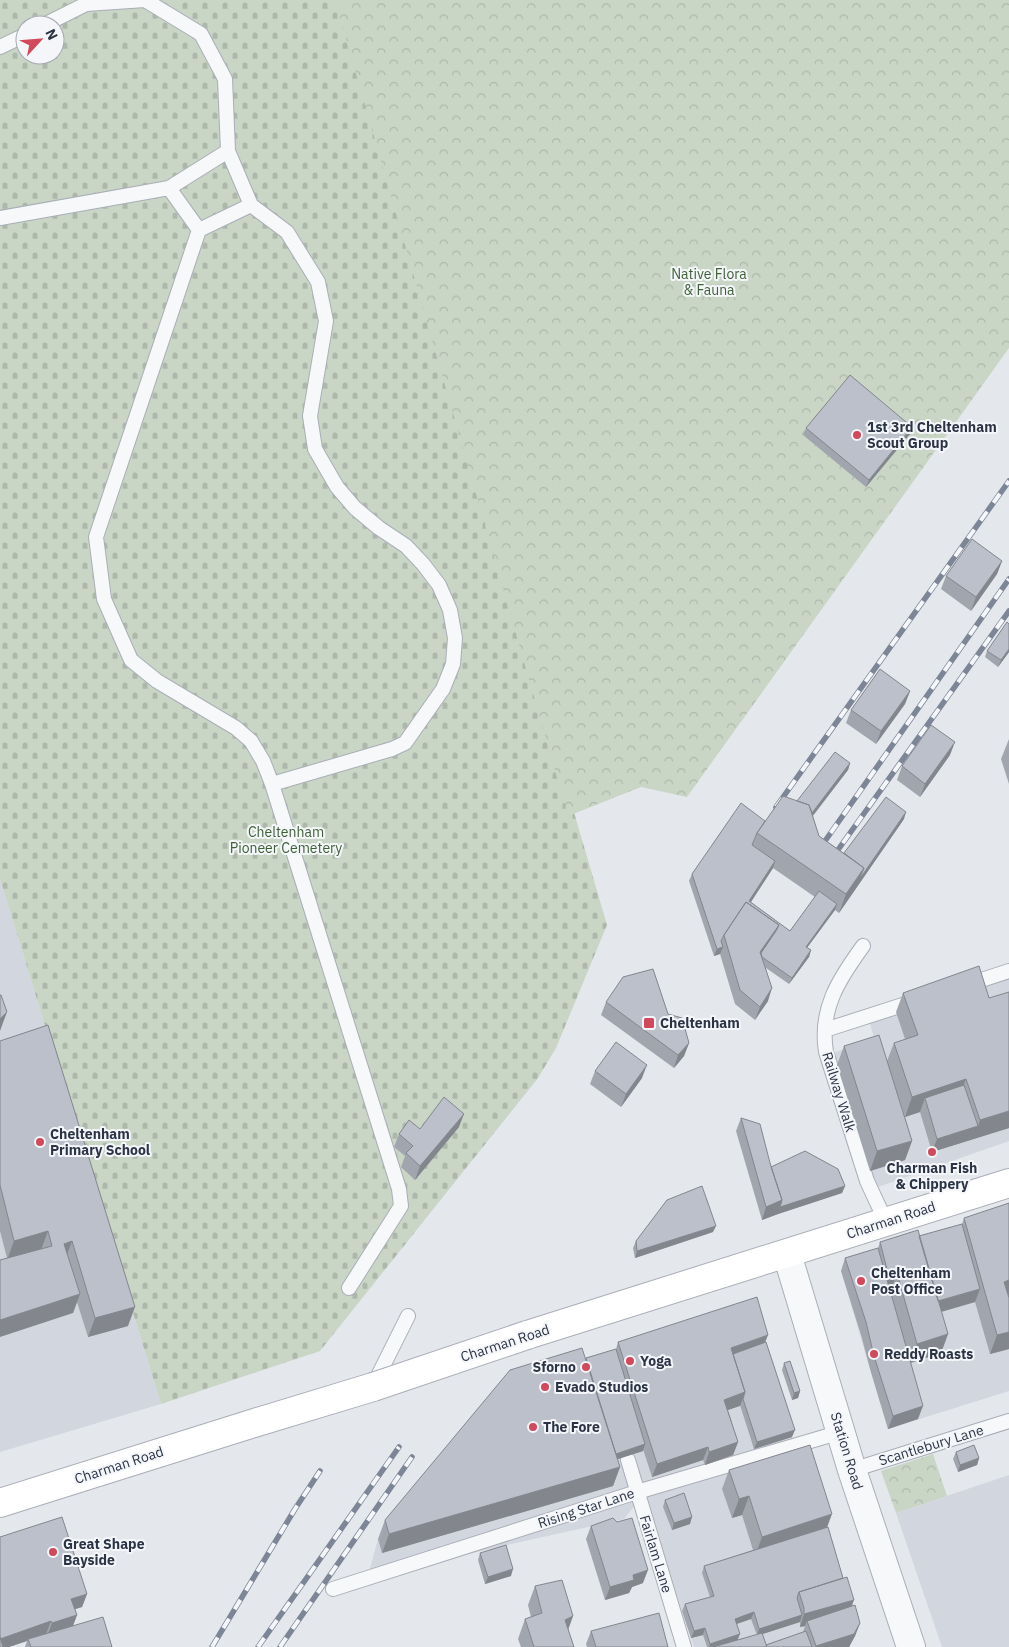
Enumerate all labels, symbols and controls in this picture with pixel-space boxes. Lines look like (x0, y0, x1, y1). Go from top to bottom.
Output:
north arrow (15, 15, 65, 65)
text: N (41, 26, 62, 43)
park label: Native Flora & Fauna (671, 265, 747, 299)
place label: 1st 3rd Cheltenham Scout Group (867, 418, 997, 452)
marker: 1st 3rd Cheltenham Scout Group (851, 429, 863, 441)
park label: Cheltenham Pioneer Cemetery (230, 823, 342, 857)
place label: Cheltenham (660, 1014, 740, 1032)
marker: Cheltenham (642, 1016, 656, 1030)
street label: Railway Walk (818, 1050, 860, 1135)
place label: Cheltenham Primary School (50, 1125, 150, 1159)
marker: Cheltenham Primary School (34, 1136, 46, 1148)
marker: Charman Fish & Chippery (926, 1146, 938, 1158)
place label: Charman Fish & Chippery (887, 1159, 977, 1193)
street label: Charman Road (844, 1197, 938, 1243)
place label: Cheltenham Post Office (871, 1264, 951, 1298)
marker: Cheltenham Post Office (855, 1275, 867, 1287)
street label: Charman Road (458, 1320, 552, 1366)
place label: Reddy Roasts (884, 1345, 973, 1363)
marker: Reddy Roasts (868, 1348, 880, 1360)
place label: Yoga (640, 1352, 672, 1370)
marker: Yoga (624, 1355, 636, 1367)
place label: Sforno (532, 1358, 576, 1376)
marker: Sforno (580, 1361, 592, 1373)
place label: Evado Studios (555, 1378, 648, 1396)
marker: Evado Studios (539, 1381, 551, 1393)
street label: Station Road (827, 1410, 867, 1492)
place label: The Fore (543, 1418, 600, 1436)
street label: Scantlebury Lane (876, 1420, 986, 1470)
marker: The Fore (527, 1421, 539, 1433)
street label: Charman Road (72, 1442, 166, 1488)
street label: Rising Star Lane (535, 1484, 637, 1532)
street label: Fairlam Lane (636, 1513, 676, 1595)
place label: Great Shape Bayside (63, 1535, 145, 1569)
marker: Great Shape Bayside (47, 1546, 59, 1558)

